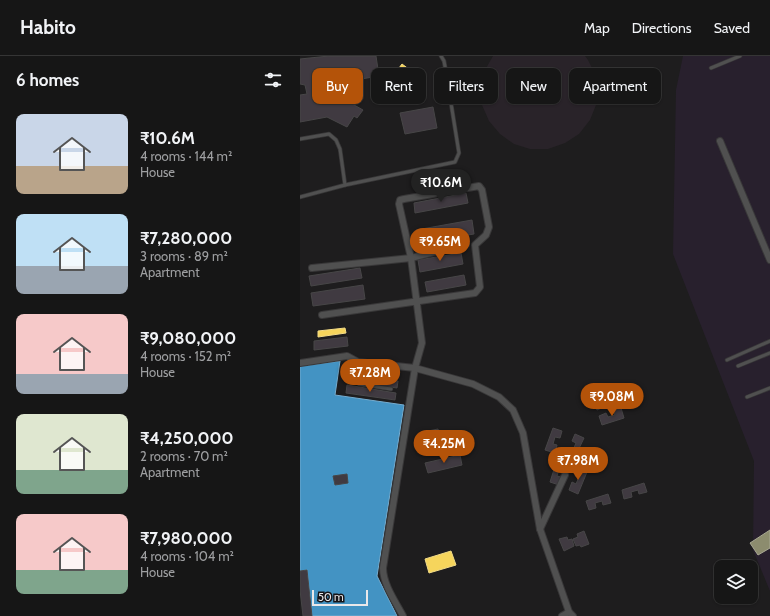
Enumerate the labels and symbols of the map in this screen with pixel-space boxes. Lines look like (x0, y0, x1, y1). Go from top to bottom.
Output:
pin: ₹10.6M (408, 169, 474, 203)
pin: ₹9.65M (407, 228, 473, 262)
pin: ₹7.28M (337, 359, 403, 393)
pin: ₹9.08M (579, 383, 645, 417)
pin: ₹4.25M (411, 430, 477, 464)
pin: ₹7.98M (545, 447, 611, 481)
scale bar (312, 588, 368, 607)

